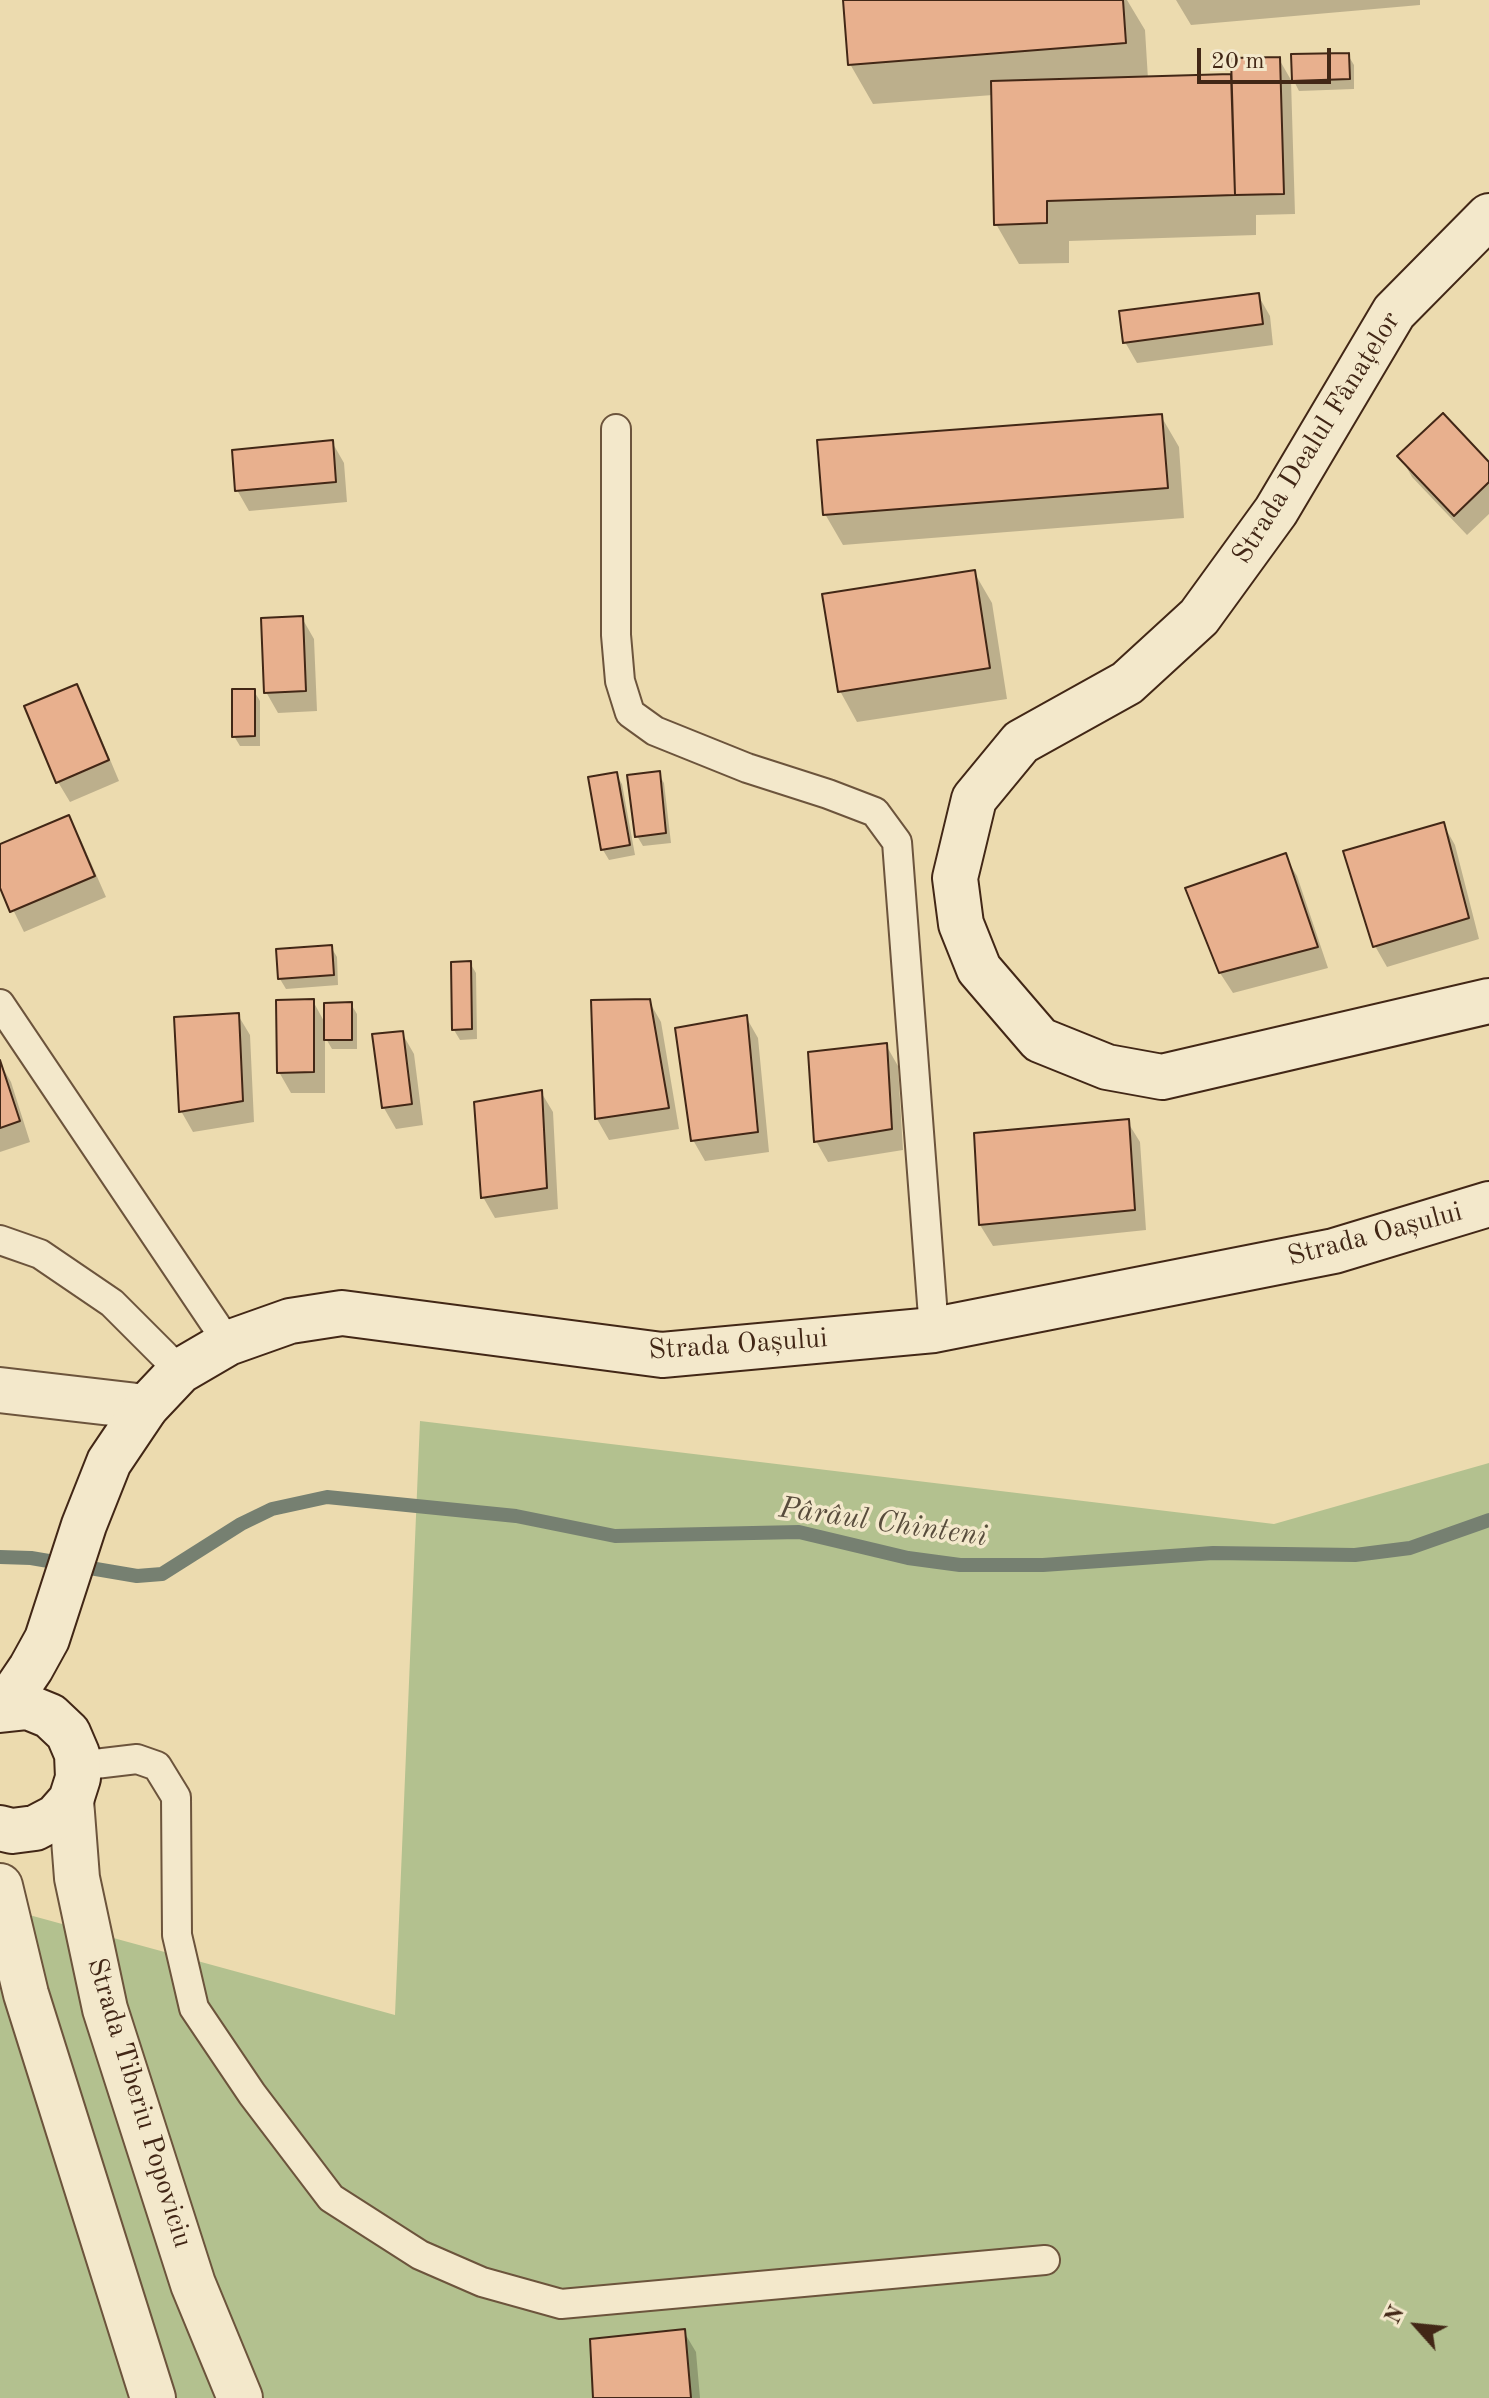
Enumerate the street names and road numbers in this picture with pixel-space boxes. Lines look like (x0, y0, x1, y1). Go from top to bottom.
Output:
street label: Strada Dealul Fânațelor (1226, 306, 1408, 570)
street label: Strada Oașului (1284, 1196, 1466, 1274)
street label: Strada Oașului (647, 1322, 829, 1368)
street label: Strada Tiberiu Popoviciu (79, 1954, 199, 2252)

